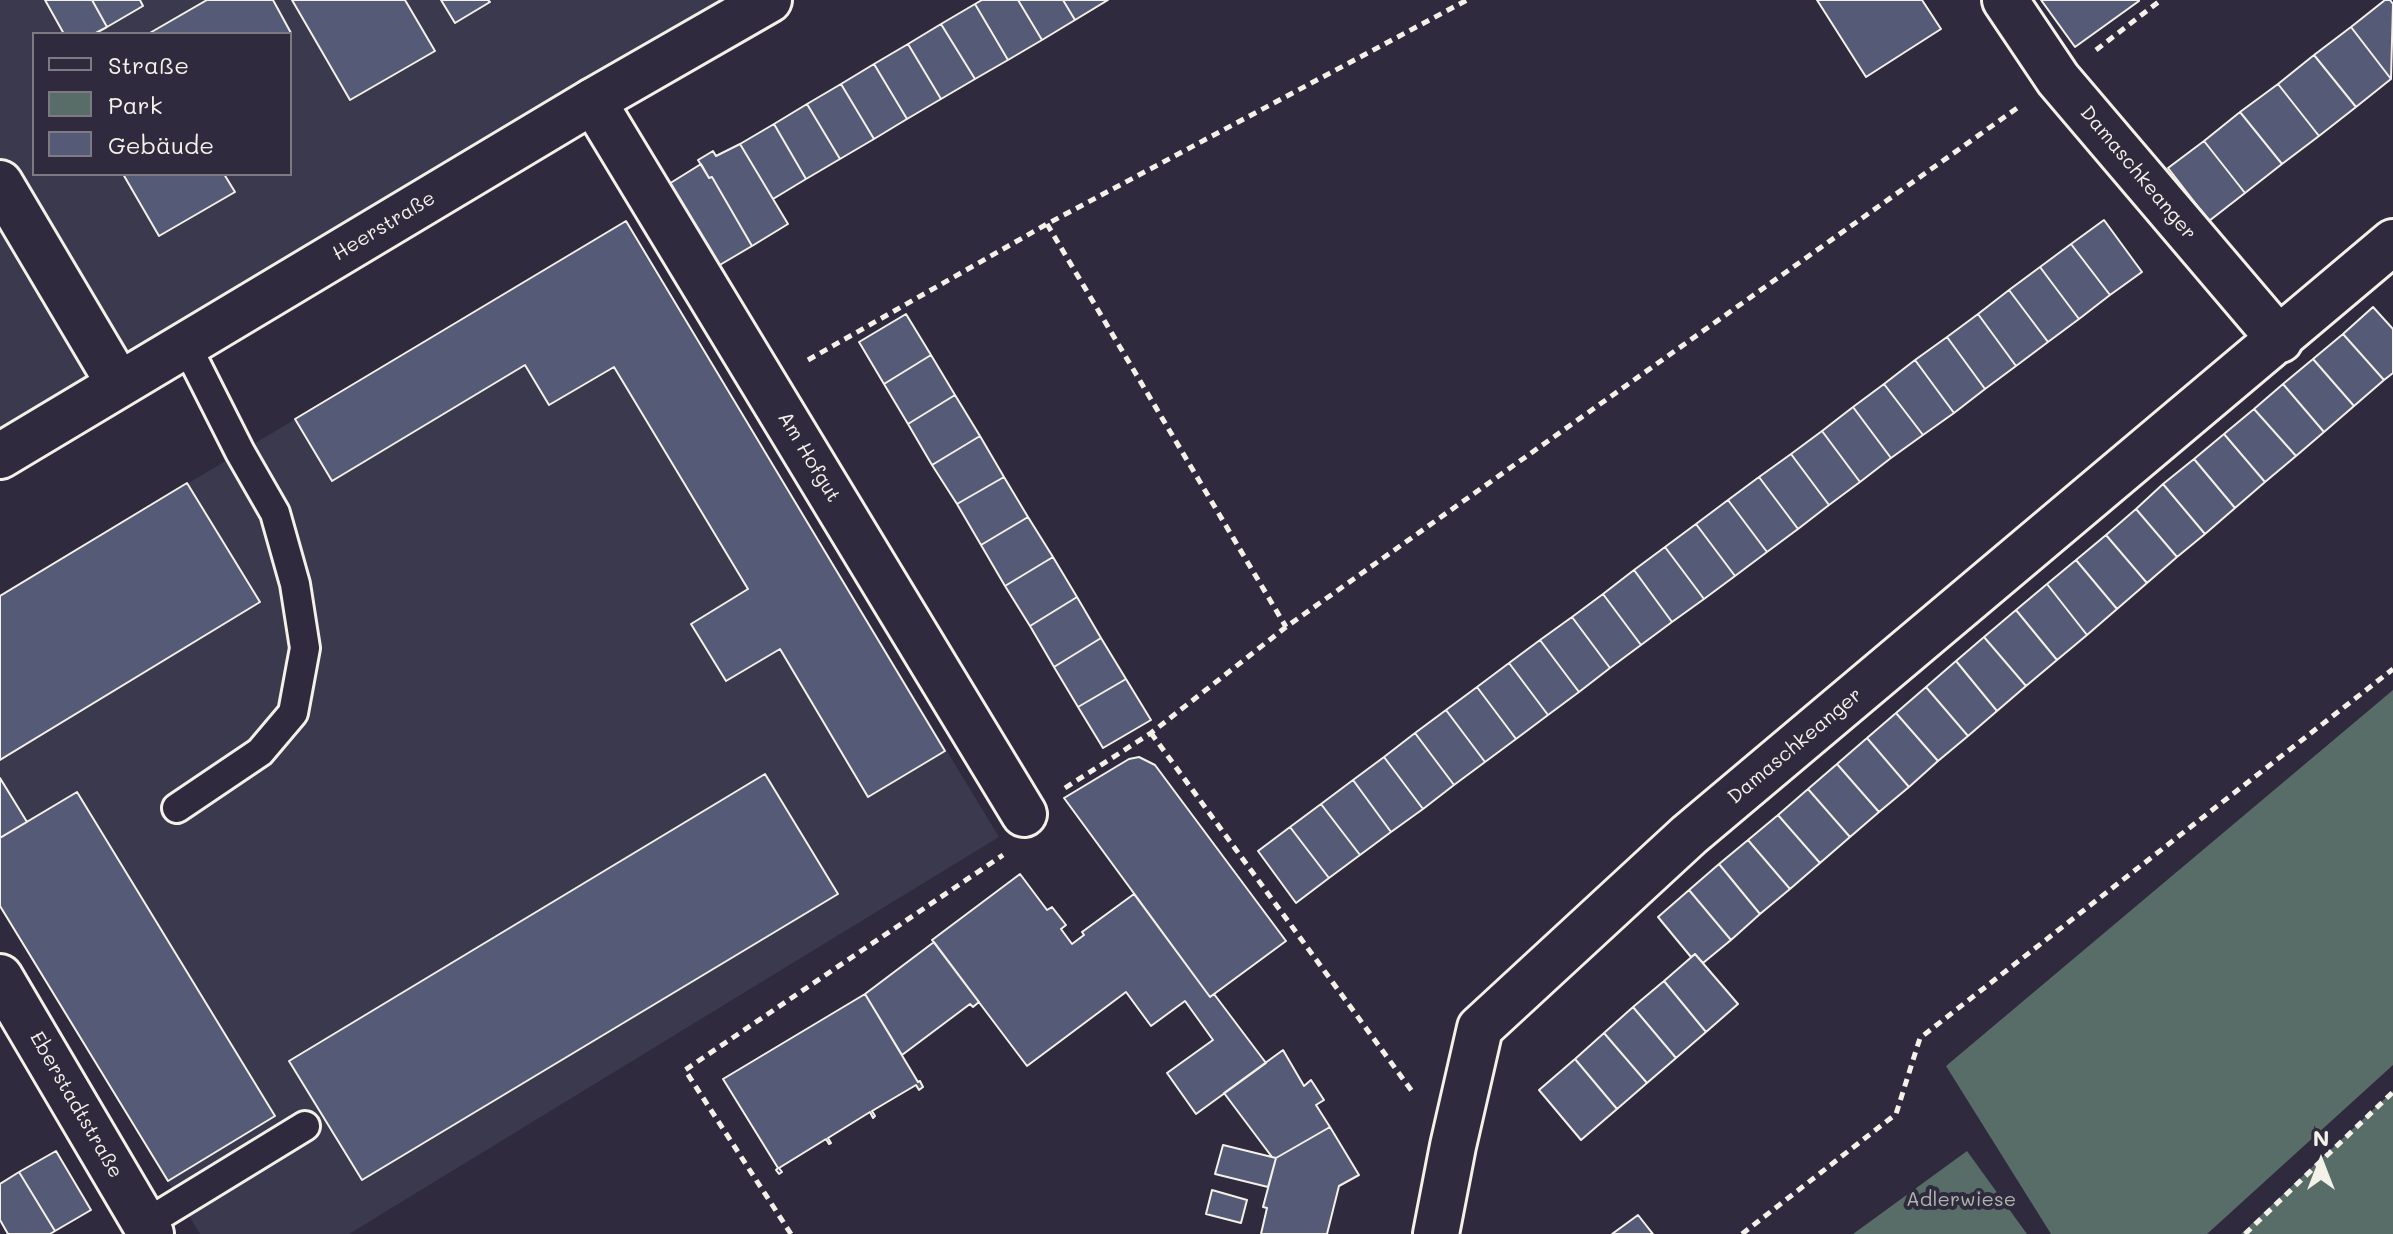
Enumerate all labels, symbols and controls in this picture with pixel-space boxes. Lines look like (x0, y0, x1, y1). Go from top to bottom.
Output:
legend (32, 32, 292, 176)
text: Straße (108, 49, 189, 80)
text: Park (108, 89, 162, 120)
street label: Damaschkeanger (2075, 101, 2201, 245)
text: Gebäude (108, 129, 214, 160)
street label: Heerstraße (328, 186, 440, 266)
street label: Am Hofgut (773, 407, 845, 507)
street label: Damaschkeanger (1723, 683, 1867, 809)
street label: Eberstadtstraße (24, 1027, 128, 1183)
north arrow (2281, 1122, 2361, 1202)
text: N (2313, 1123, 2329, 1152)
park label: Adlerwiese (1906, 1188, 2016, 1212)

